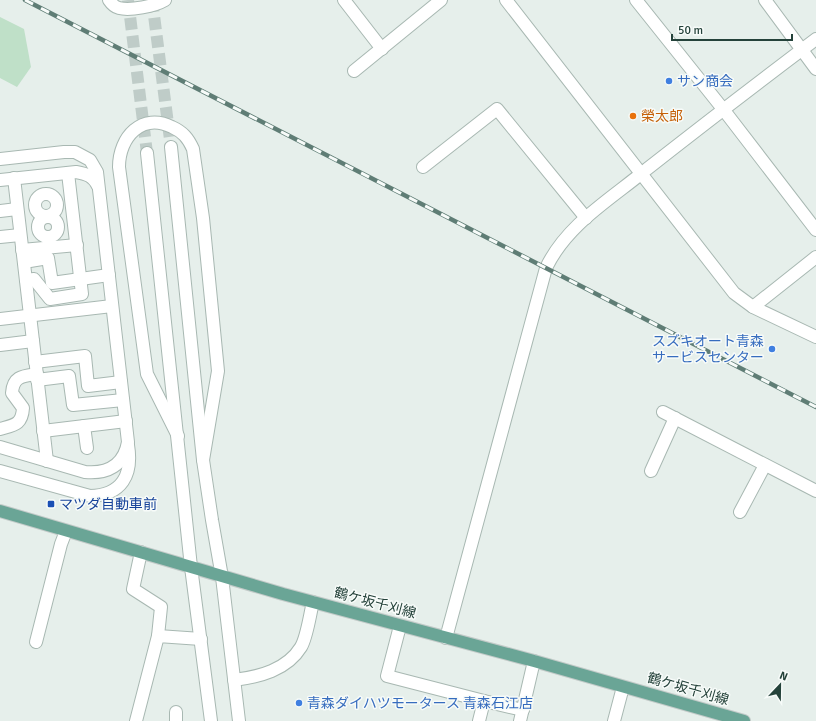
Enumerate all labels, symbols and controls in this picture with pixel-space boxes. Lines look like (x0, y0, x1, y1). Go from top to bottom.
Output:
scale bar (672, 16, 792, 42)
text: 50 m (678, 23, 703, 38)
place label: サン商会 (677, 73, 733, 90)
marker: サン商会 (664, 76, 674, 86)
place label: 榮太郎 (641, 108, 683, 125)
marker: 榮太郎 (628, 111, 638, 121)
place label: スズキオート青森 サービスセンター (652, 333, 764, 366)
marker: スズキオート青森 サービスセンター (767, 344, 777, 354)
place label: マツダ自動車前 (59, 496, 157, 513)
marker: マツダ自動車前 (46, 499, 56, 509)
street label: 鶴ケ坂千刈線 (332, 584, 418, 622)
north arrow (760, 665, 800, 705)
street label: 鶴ケ坂千刈線 (645, 669, 731, 709)
text: N (778, 669, 790, 684)
place label: 青森ダイハツモータース 青森石江店 (307, 695, 533, 712)
marker: 青森ダイハツモータース 青森石江店 (294, 698, 304, 708)

